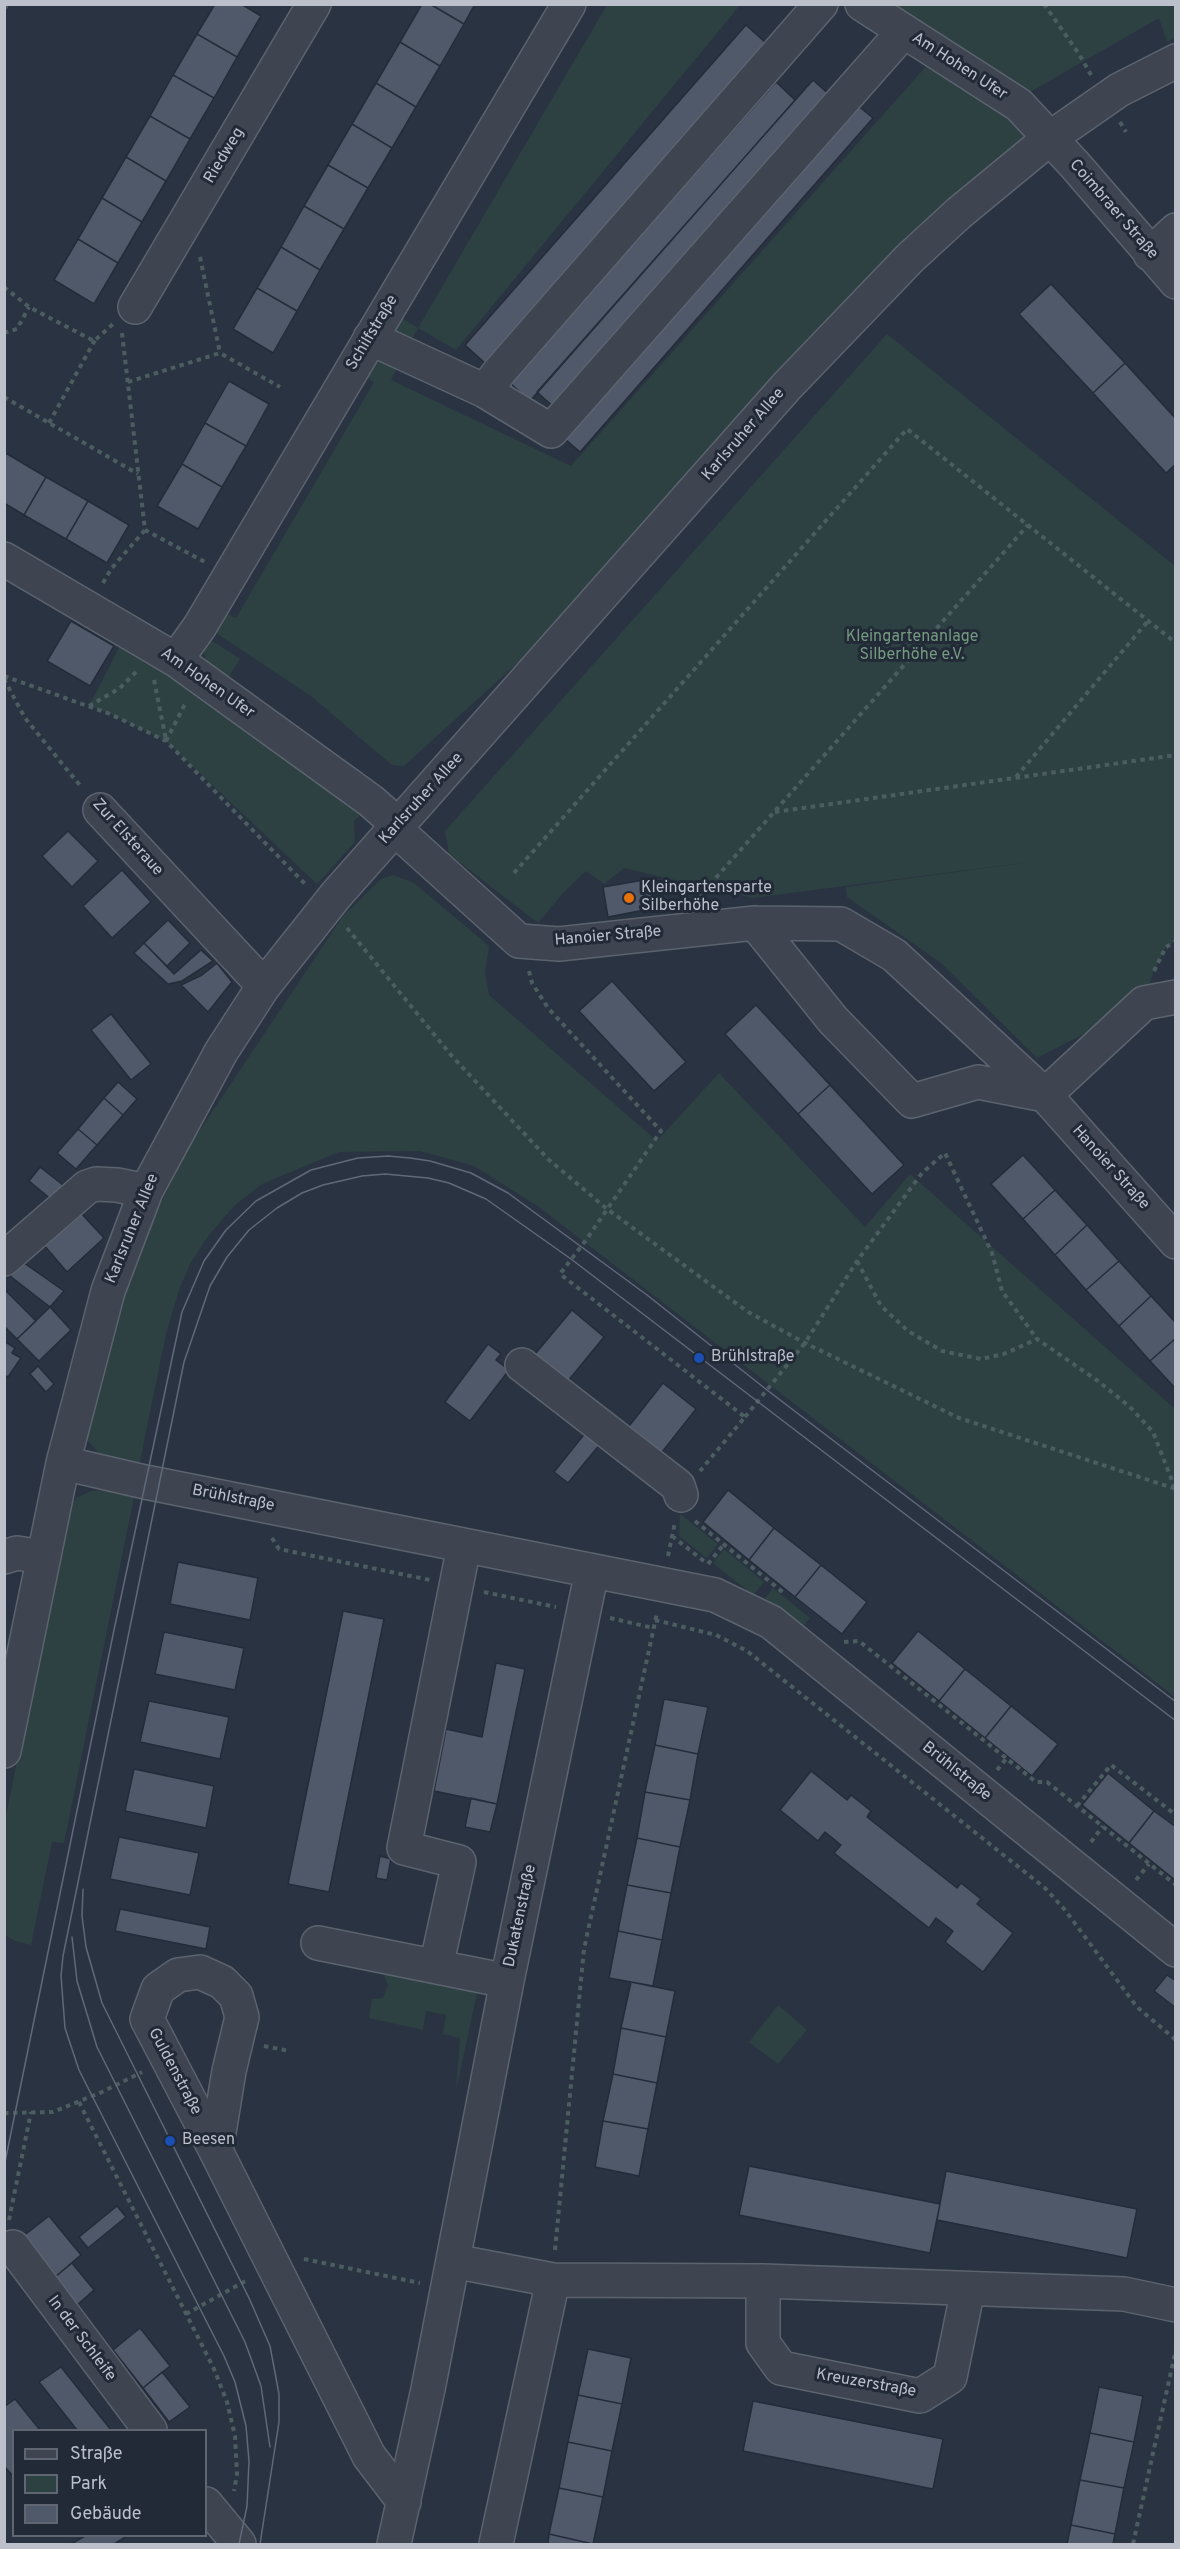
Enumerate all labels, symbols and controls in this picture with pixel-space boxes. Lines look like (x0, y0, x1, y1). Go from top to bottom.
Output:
street label: Am Hohen Ufer (908, 29, 1010, 105)
street label: Riedweg (201, 125, 249, 187)
street label: Coimbraer Straße (1064, 156, 1162, 264)
street label: Schilfstraße (343, 292, 403, 374)
street label: Karlsruher Allee (699, 385, 789, 485)
park label: Kleingartenanlage Silberhöhe e.V. (846, 628, 978, 666)
street label: Am Hohen Ufer (156, 645, 258, 723)
street label: Karlsruher Allee (376, 749, 468, 849)
street label: Zur Elsteraue (87, 796, 167, 880)
place label: Kleingartensparte Silberhöhe (641, 879, 772, 917)
marker: Kleingartensparte Silberhöhe (622, 891, 636, 905)
street label: Hanoier Straße (554, 923, 662, 951)
street label: Hanoier Straße (1067, 1122, 1153, 1214)
street label: Karlsruher Allee (102, 1171, 164, 1287)
place label: Brühlstraße (711, 1348, 794, 1368)
marker: Brühlstraße (692, 1351, 706, 1365)
street label: Brühlstraße (190, 1482, 276, 1516)
street label: Brühlstraße (918, 1738, 994, 1806)
street label: Dukatenstraße (501, 1863, 541, 1969)
street label: Guldenstraße (143, 2025, 205, 2119)
place label: Beesen (182, 2131, 235, 2151)
marker: Beesen (163, 2134, 177, 2148)
street label: In der Schleife (43, 2293, 119, 2385)
street label: Kreuzerstraße (814, 2366, 918, 2402)
legend (12, 2429, 207, 2537)
text: Straße (70, 2443, 122, 2466)
text: Park (70, 2473, 107, 2496)
text: Gebäude (70, 2503, 142, 2526)

